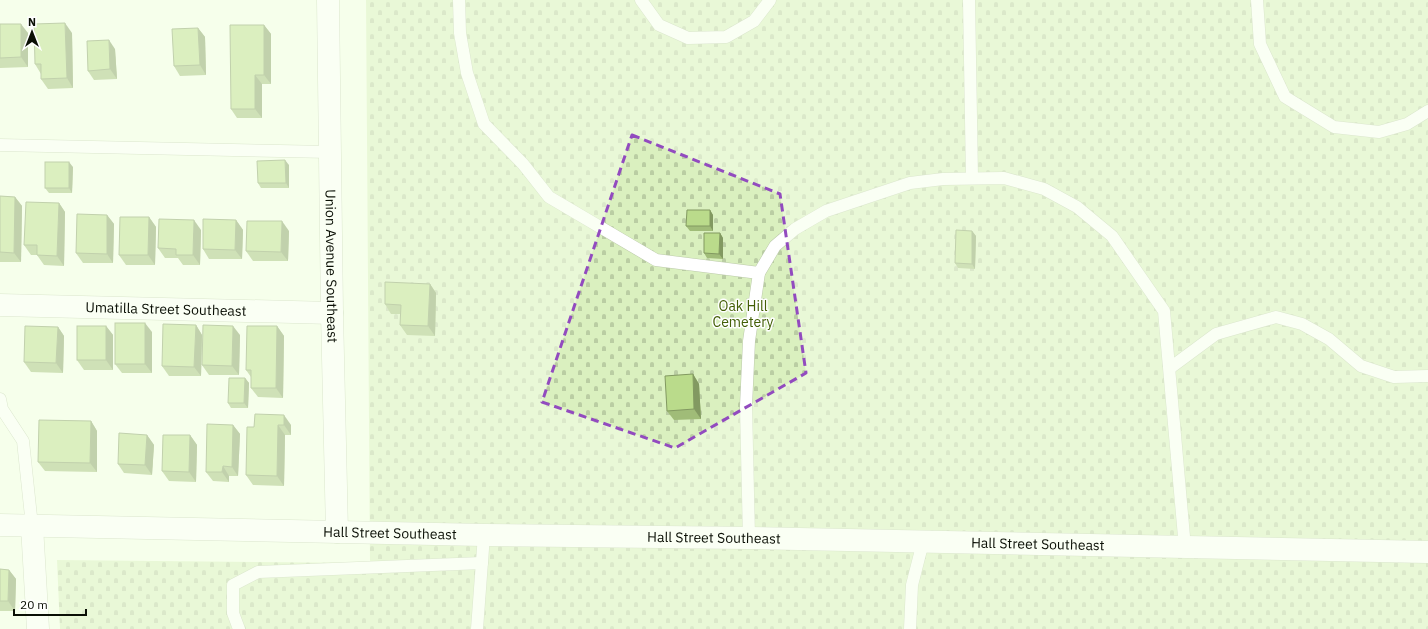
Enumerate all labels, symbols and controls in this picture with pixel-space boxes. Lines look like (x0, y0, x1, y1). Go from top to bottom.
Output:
north arrow (12, 12, 52, 52)
text: N (28, 15, 36, 29)
street label: Union Avenue Southeast (321, 189, 342, 343)
park label: Oak Hill Cemetery (712, 297, 774, 331)
street label: Umatilla Street Southeast (85, 298, 247, 320)
street label: Hall Street Southeast (323, 523, 457, 543)
street label: Hall Street Southeast (647, 528, 781, 548)
street label: Hall Street Southeast (971, 534, 1105, 554)
scale bar (14, 591, 86, 617)
text: 20 m (20, 597, 48, 612)

